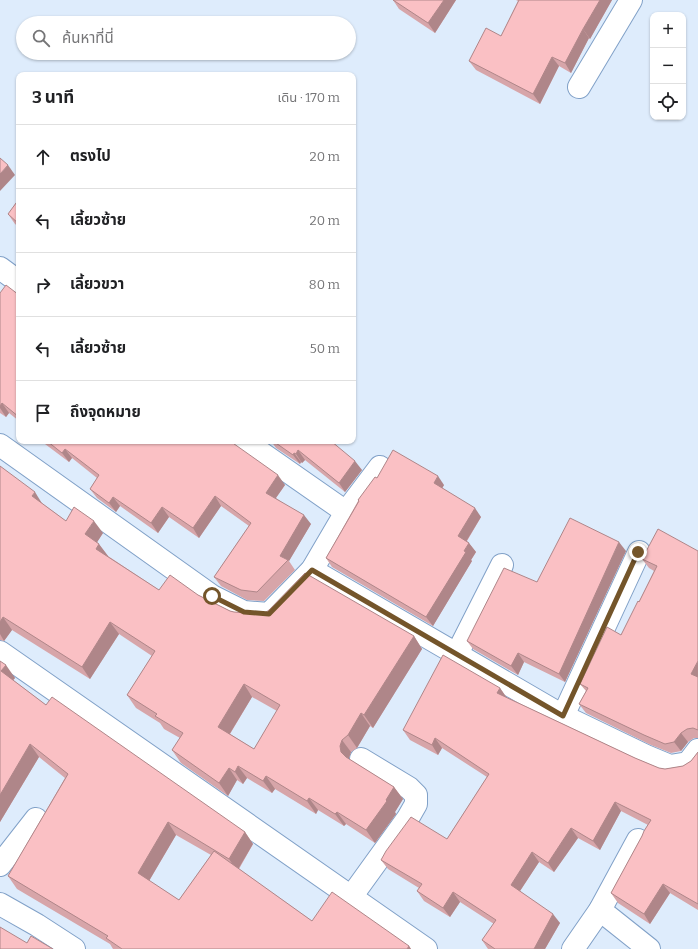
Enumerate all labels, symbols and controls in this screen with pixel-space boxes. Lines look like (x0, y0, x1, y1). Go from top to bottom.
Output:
map controls (650, 12, 686, 120)
button: + (650, 12, 686, 48)
search box (16, 16, 356, 60)
icon: search (30, 27, 52, 49)
text: ค้นหาที่นี่ (62, 29, 114, 47)
button: − (650, 48, 686, 84)
button: locate (650, 84, 686, 120)
text: 3 นาที (32, 87, 74, 108)
text: เดิน · 170 m (278, 90, 340, 105)
icon: ahead (32, 146, 54, 168)
text: ตรงไป (70, 147, 111, 165)
text: 20 m (310, 149, 340, 164)
icon: left (32, 210, 54, 232)
text: เลี้ยวซ้าย (70, 211, 126, 229)
text: 20 m (310, 213, 340, 228)
icon: right (32, 274, 54, 296)
text: เลี้ยวขวา (70, 275, 124, 293)
text: 80 m (309, 277, 340, 292)
icon: left (32, 338, 54, 360)
text: เลี้ยวซ้าย (70, 339, 126, 357)
text: 50 m (310, 341, 340, 356)
icon: arrive (32, 402, 54, 424)
text: ถึงจุดหมาย (70, 403, 141, 421)
route end (629, 543, 647, 561)
route start (203, 587, 221, 605)

